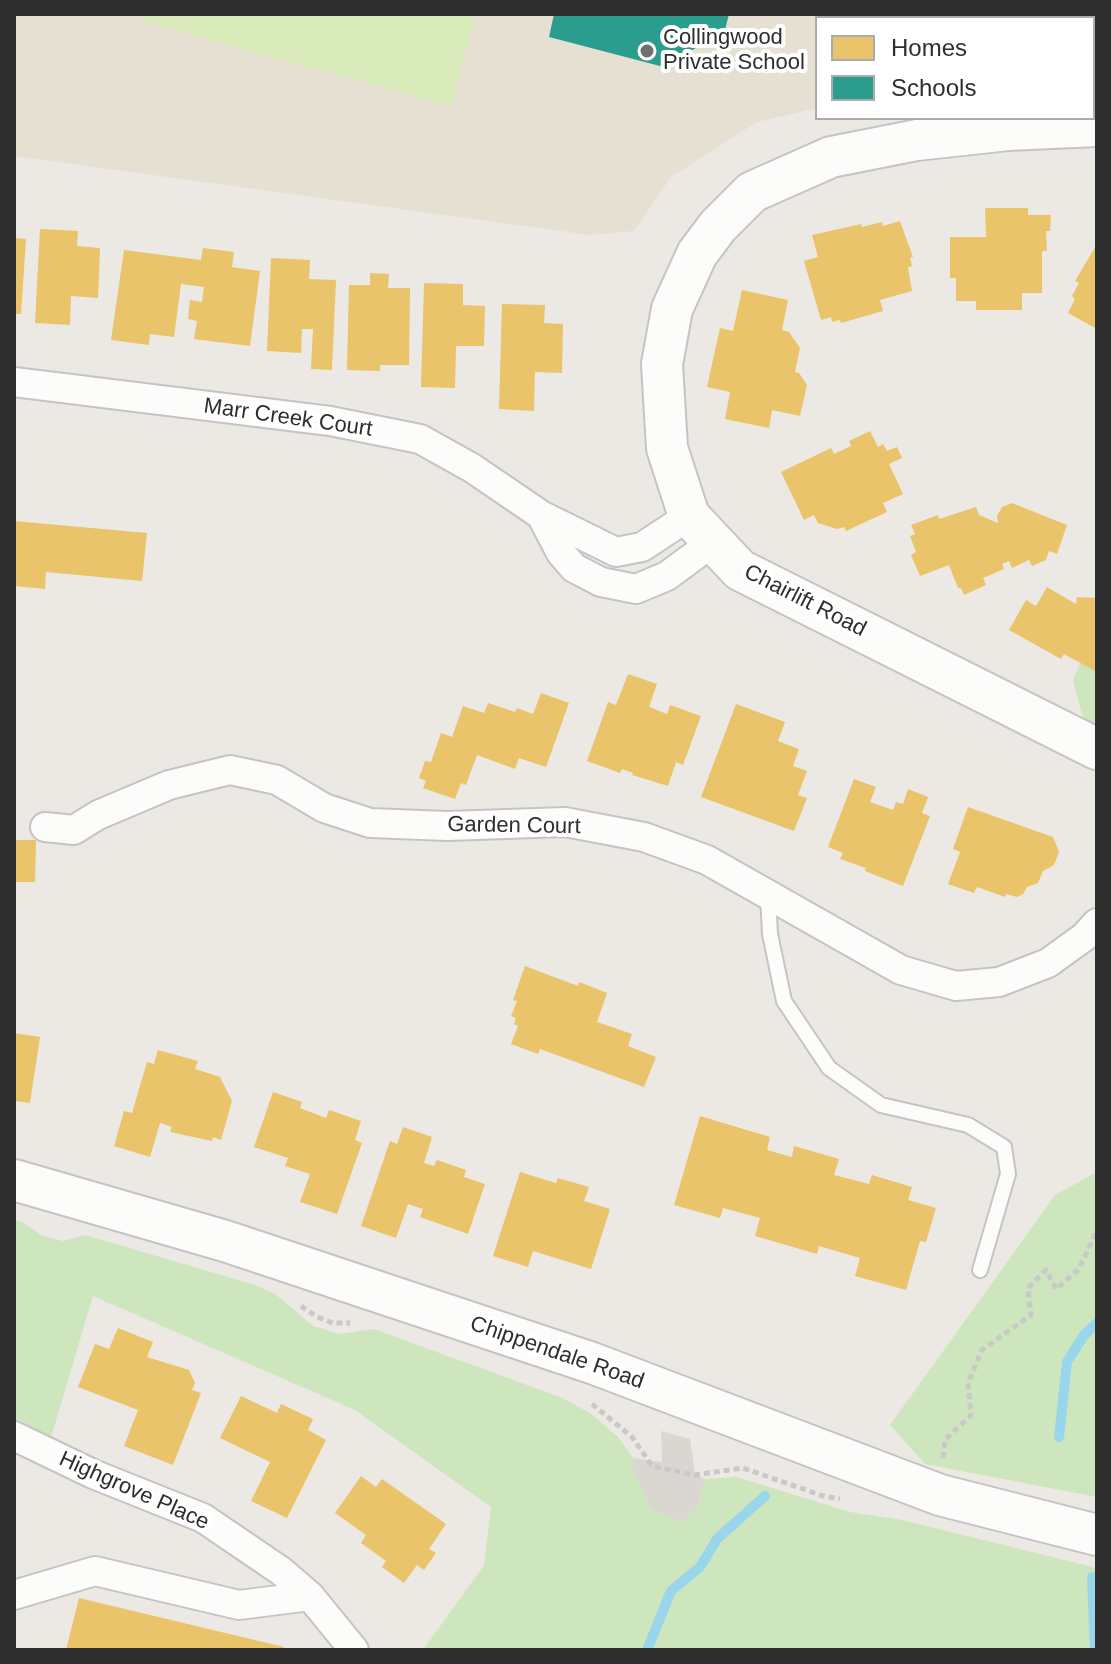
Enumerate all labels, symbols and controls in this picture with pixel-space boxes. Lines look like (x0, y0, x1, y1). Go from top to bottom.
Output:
legend (815, 16, 1095, 120)
place label: Collingwood Private School (663, 25, 805, 76)
text: Homes (891, 34, 967, 61)
marker: Collingwood Private School (638, 42, 656, 60)
text: Schools (891, 74, 976, 101)
street label: Marr Creek Court (202, 393, 374, 443)
street label: Chairlift Road (740, 559, 870, 643)
street label: Garden Court (447, 812, 581, 840)
street label: Chippendale Road (467, 1311, 647, 1395)
street label: Highgrove Place (55, 1446, 213, 1536)

